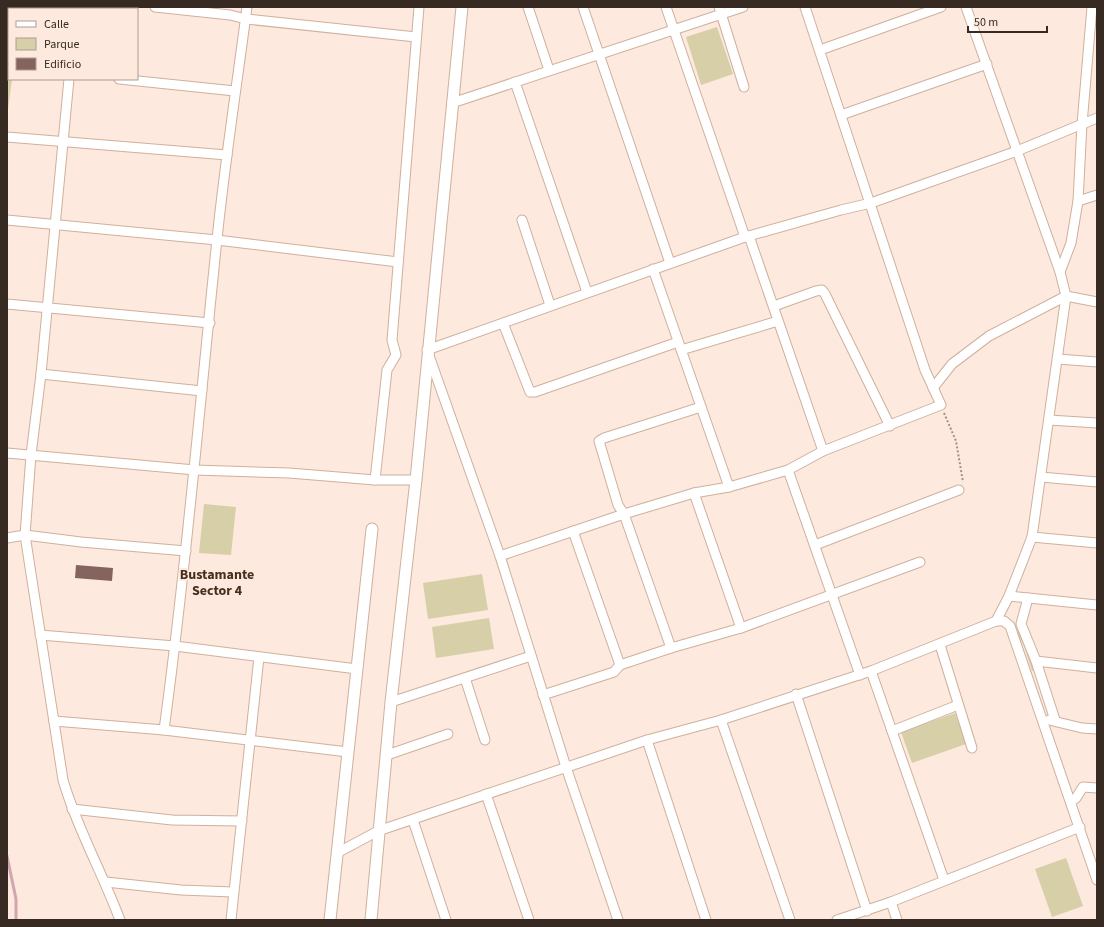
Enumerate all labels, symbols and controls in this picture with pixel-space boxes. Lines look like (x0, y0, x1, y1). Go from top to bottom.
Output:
legend (8, 8, 138, 80)
scale bar (968, 8, 1047, 34)
text: 50 m (974, 14, 998, 31)
text: Calle (44, 16, 69, 33)
text: Parque (44, 36, 80, 53)
text: Edificio (44, 56, 81, 73)
district label: Bustamante Sector 4 (180, 565, 254, 601)

